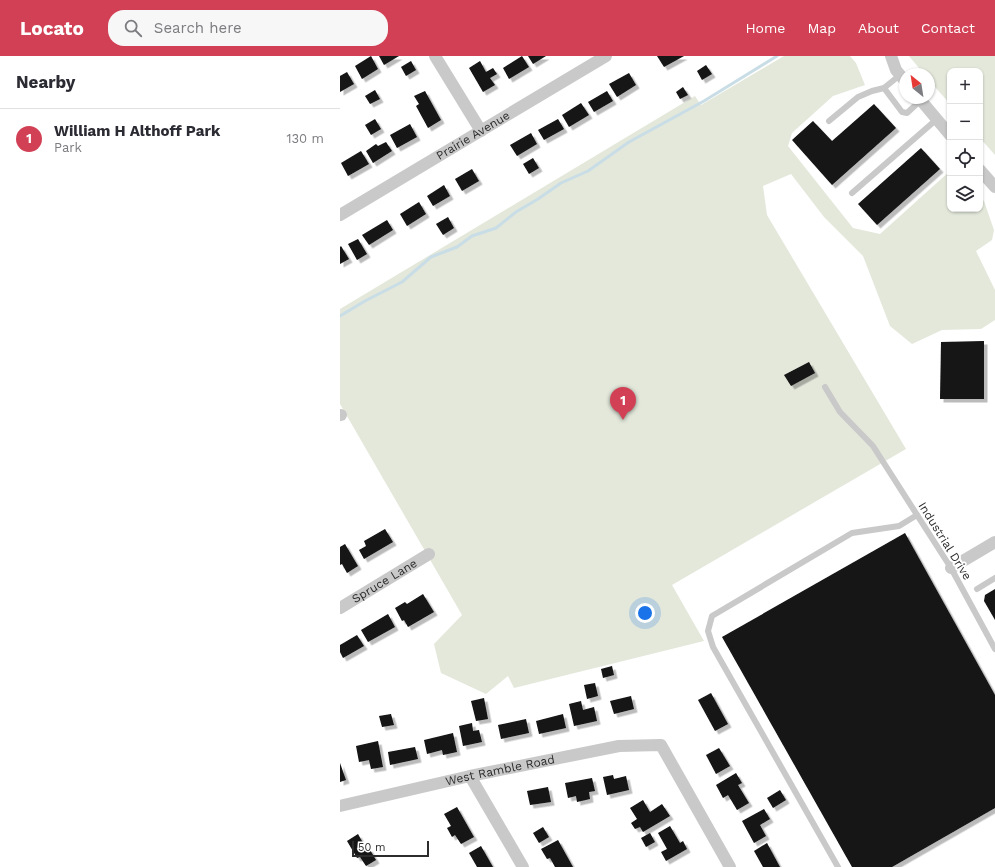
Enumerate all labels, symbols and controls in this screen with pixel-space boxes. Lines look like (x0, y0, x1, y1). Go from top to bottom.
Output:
search box (108, 10, 388, 46)
text: Locato (20, 17, 84, 40)
icon: search (122, 17, 144, 39)
text: Search here (154, 19, 242, 37)
text: Home (745, 20, 785, 36)
text: Map (807, 20, 836, 36)
text: About (858, 20, 899, 36)
text: Contact (921, 20, 975, 36)
north arrow (899, 68, 935, 104)
map controls (947, 68, 983, 212)
button: + (947, 68, 983, 104)
text: Nearby (16, 72, 75, 92)
button: − (947, 104, 983, 140)
street label: Prairie Avenue (434, 108, 512, 163)
text: William H Althoff Park (54, 122, 220, 140)
text: 1 (26, 131, 32, 146)
text: 130 m (286, 131, 324, 146)
text: Park (54, 140, 82, 155)
button: locate (947, 140, 983, 176)
button: layers (947, 176, 983, 212)
pin: 1 (610, 387, 636, 420)
street label: Industrial Drive (915, 499, 975, 583)
street label: Spruce Lane (349, 556, 420, 606)
your location (635, 603, 655, 623)
street label: West Ramble Road (444, 752, 556, 788)
scale bar (352, 839, 429, 858)
text: 50 m (358, 841, 385, 854)

